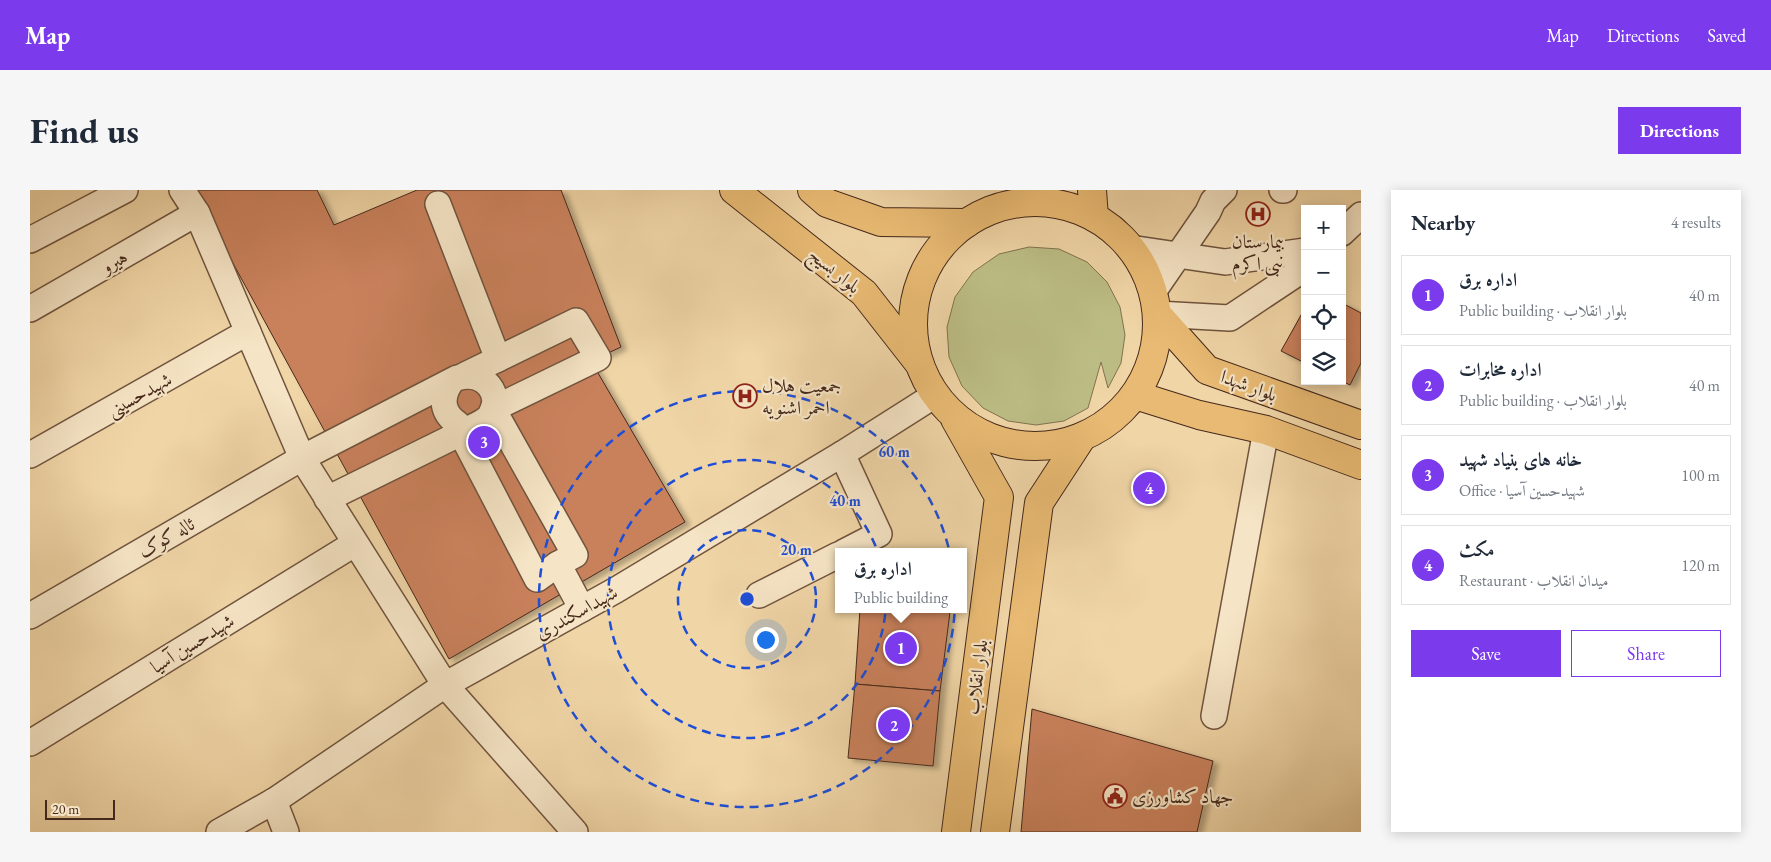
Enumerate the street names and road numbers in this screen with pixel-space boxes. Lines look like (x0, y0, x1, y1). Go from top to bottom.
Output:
street label: بلوار بسیج (800, 242, 866, 303)
street label: هیرو (95, 244, 132, 280)
street label: بلوار شهدا (1217, 364, 1281, 407)
street label: شهیدحسینی (102, 366, 177, 423)
street label: ئاله کوک (133, 511, 199, 564)
street label: شهیداسکندری (531, 580, 622, 645)
street label: شهیدحسین آسیا (146, 608, 239, 679)
street label: بلوار انقلاب (959, 638, 994, 716)

